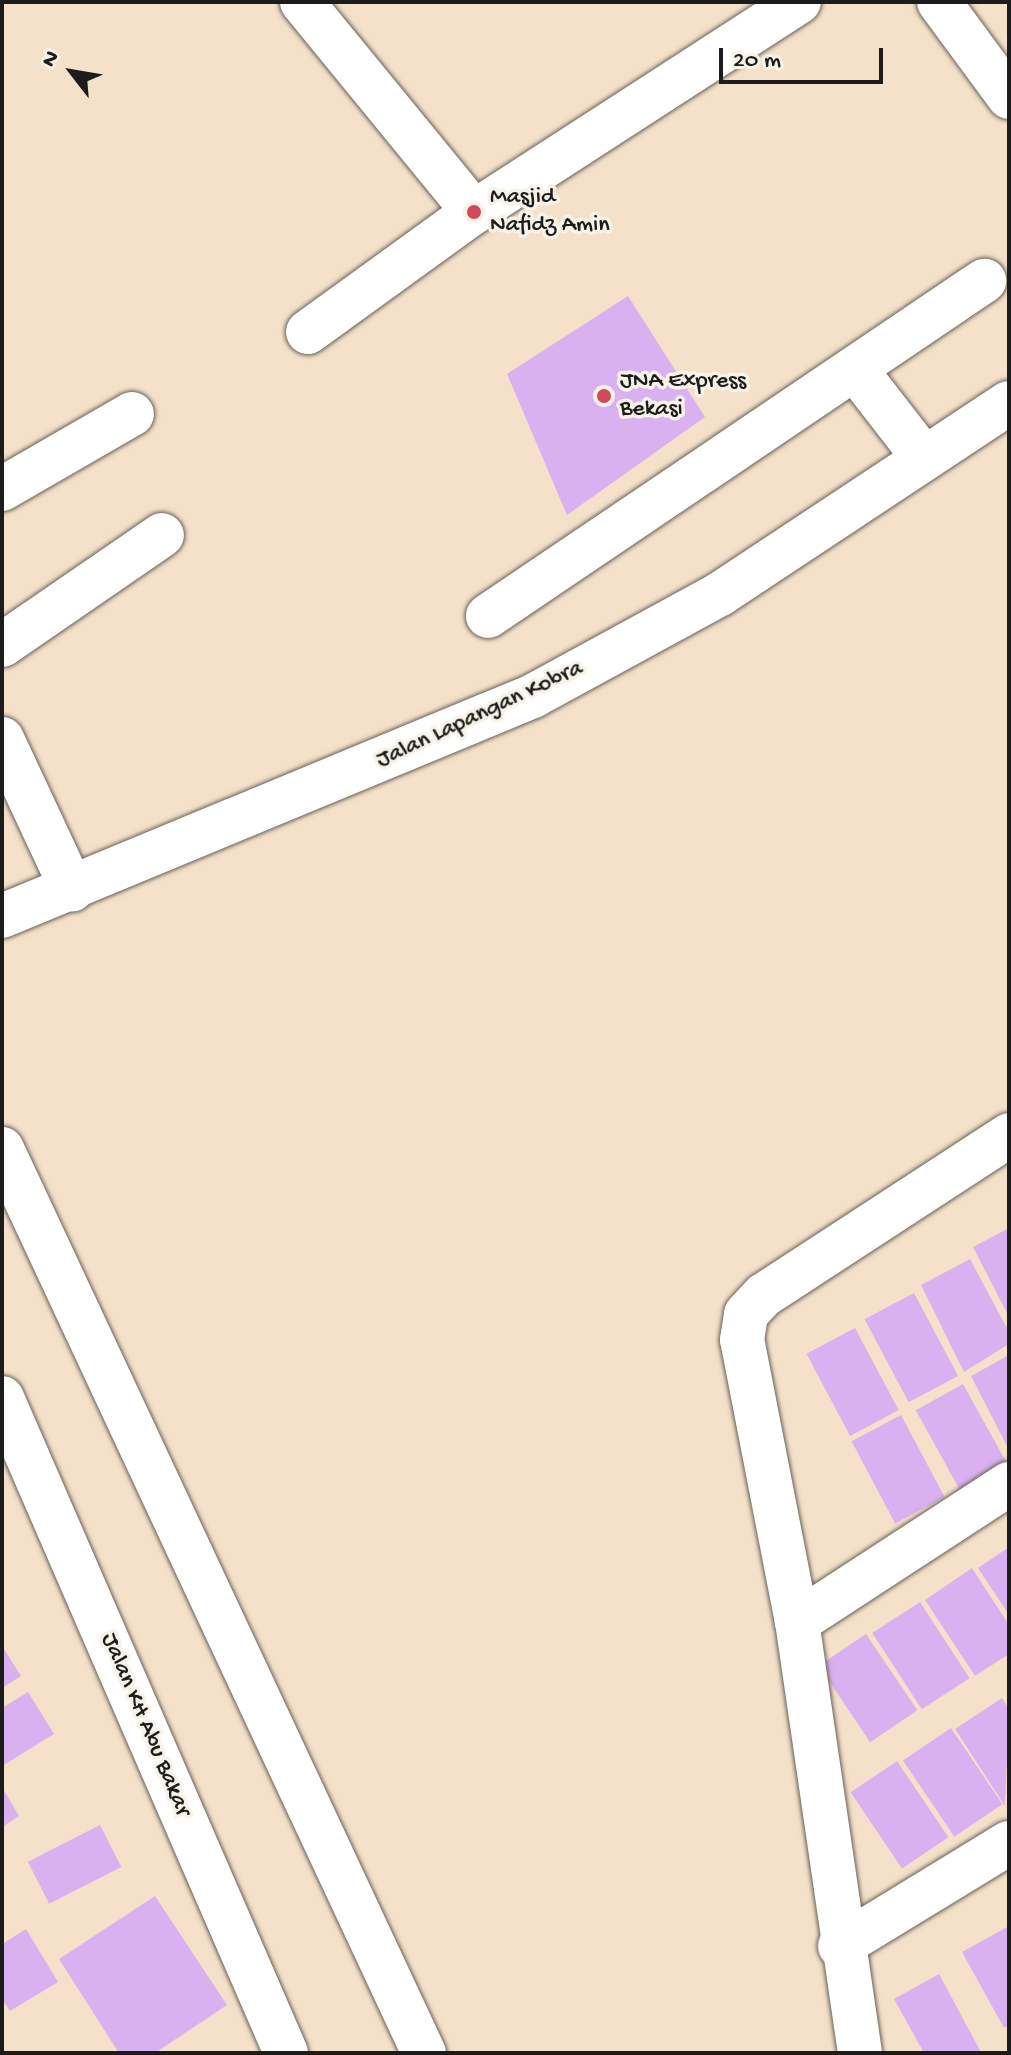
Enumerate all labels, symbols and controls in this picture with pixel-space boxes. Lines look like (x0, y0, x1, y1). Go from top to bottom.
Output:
north arrow (32, 32, 112, 112)
scale bar (723, 32, 887, 82)
text: N (37, 47, 66, 72)
text: 20 m (733, 47, 781, 76)
place label: Masjid Nafidz Amin (490, 184, 610, 240)
marker: Masjid Nafidz Amin (465, 203, 483, 221)
place label: JNA Express Bekasi (620, 368, 746, 424)
marker: JNA Express Bekasi (595, 387, 613, 405)
street label: Jalan Lapangan Kobra (372, 654, 588, 776)
street label: Jalan KH Abu Bakar (93, 1629, 197, 1821)

